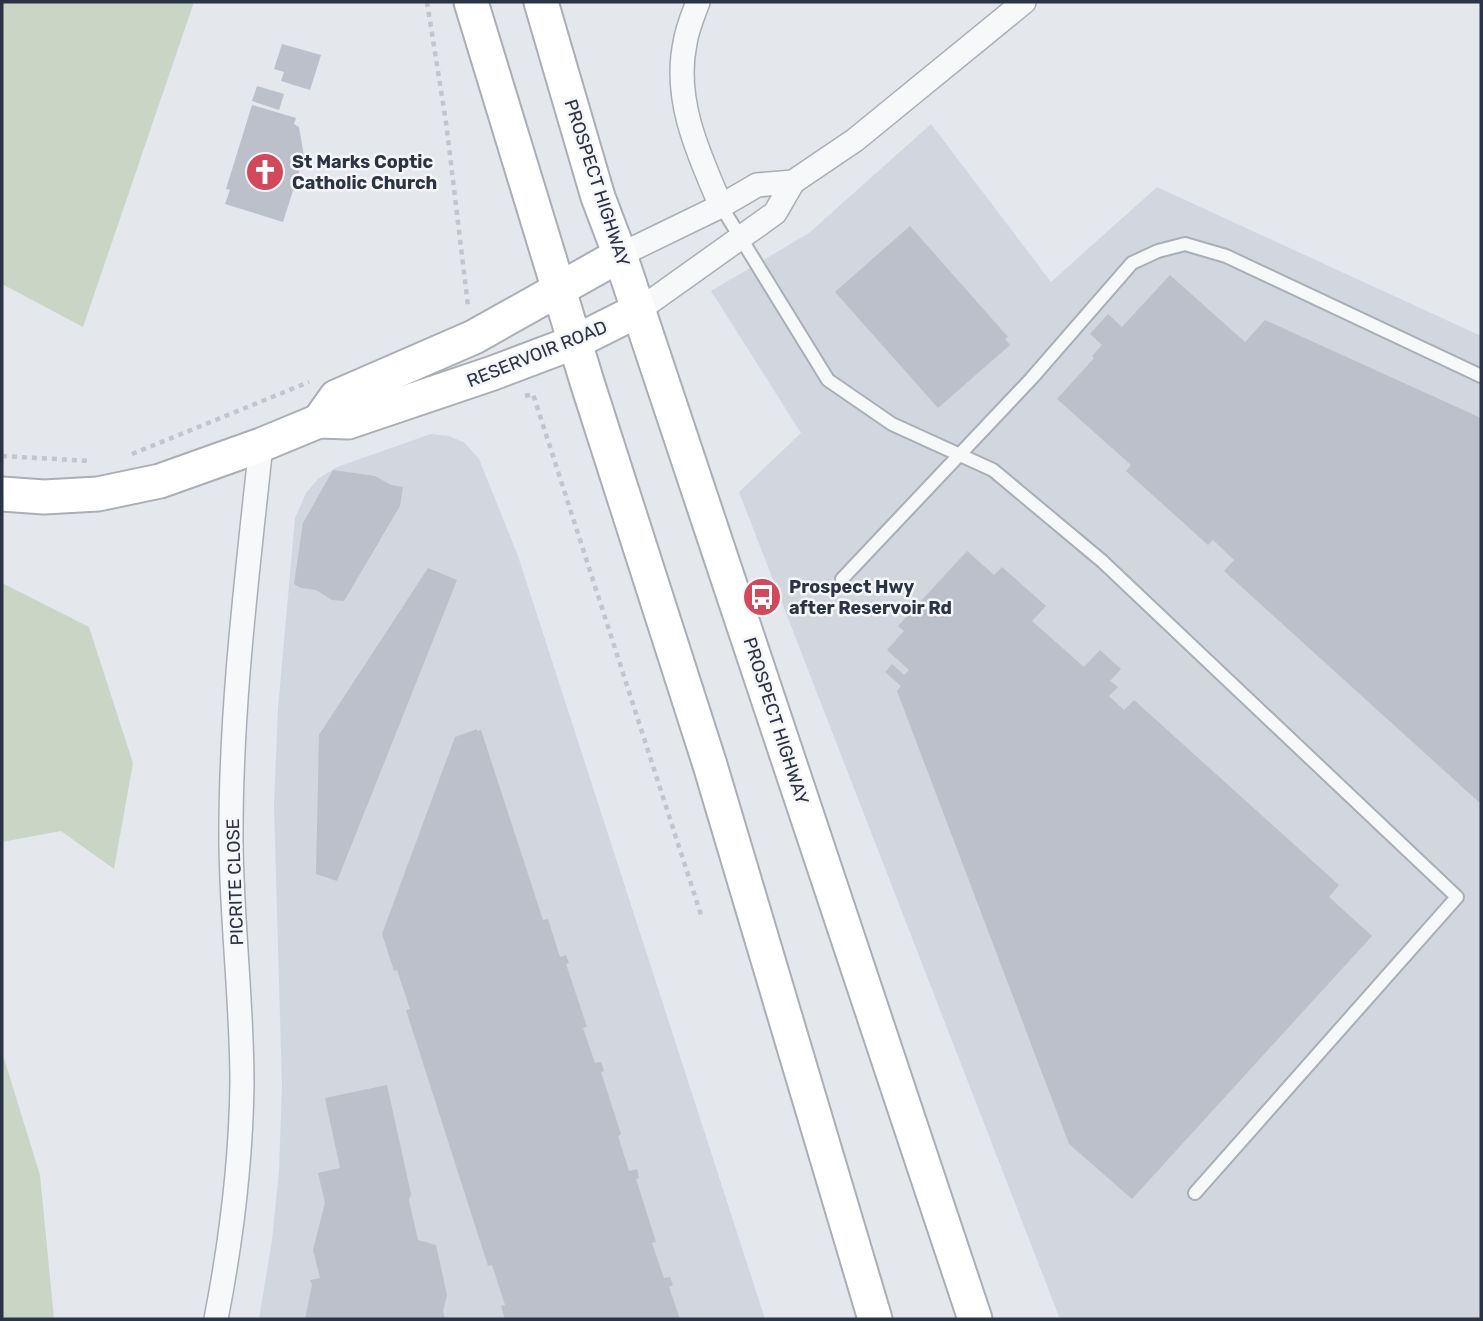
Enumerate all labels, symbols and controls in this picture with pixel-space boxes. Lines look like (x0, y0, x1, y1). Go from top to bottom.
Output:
street label: PROSPECT HIGHWAY (560, 97, 635, 270)
church icon: St Marks Coptic Catholic Church (244, 151, 286, 193)
place label: St Marks Coptic Catholic Church (292, 151, 437, 194)
street label: RESERVOIR ROAD (464, 316, 610, 392)
bus stop icon: Prospect Hwy after Reservoir Rd (741, 576, 783, 618)
place label: Prospect Hwy after Reservoir Rd (789, 576, 952, 619)
street label: PROSPECT HIGHWAY (739, 635, 814, 808)
street label: PICRITE CLOSE (222, 818, 248, 946)

